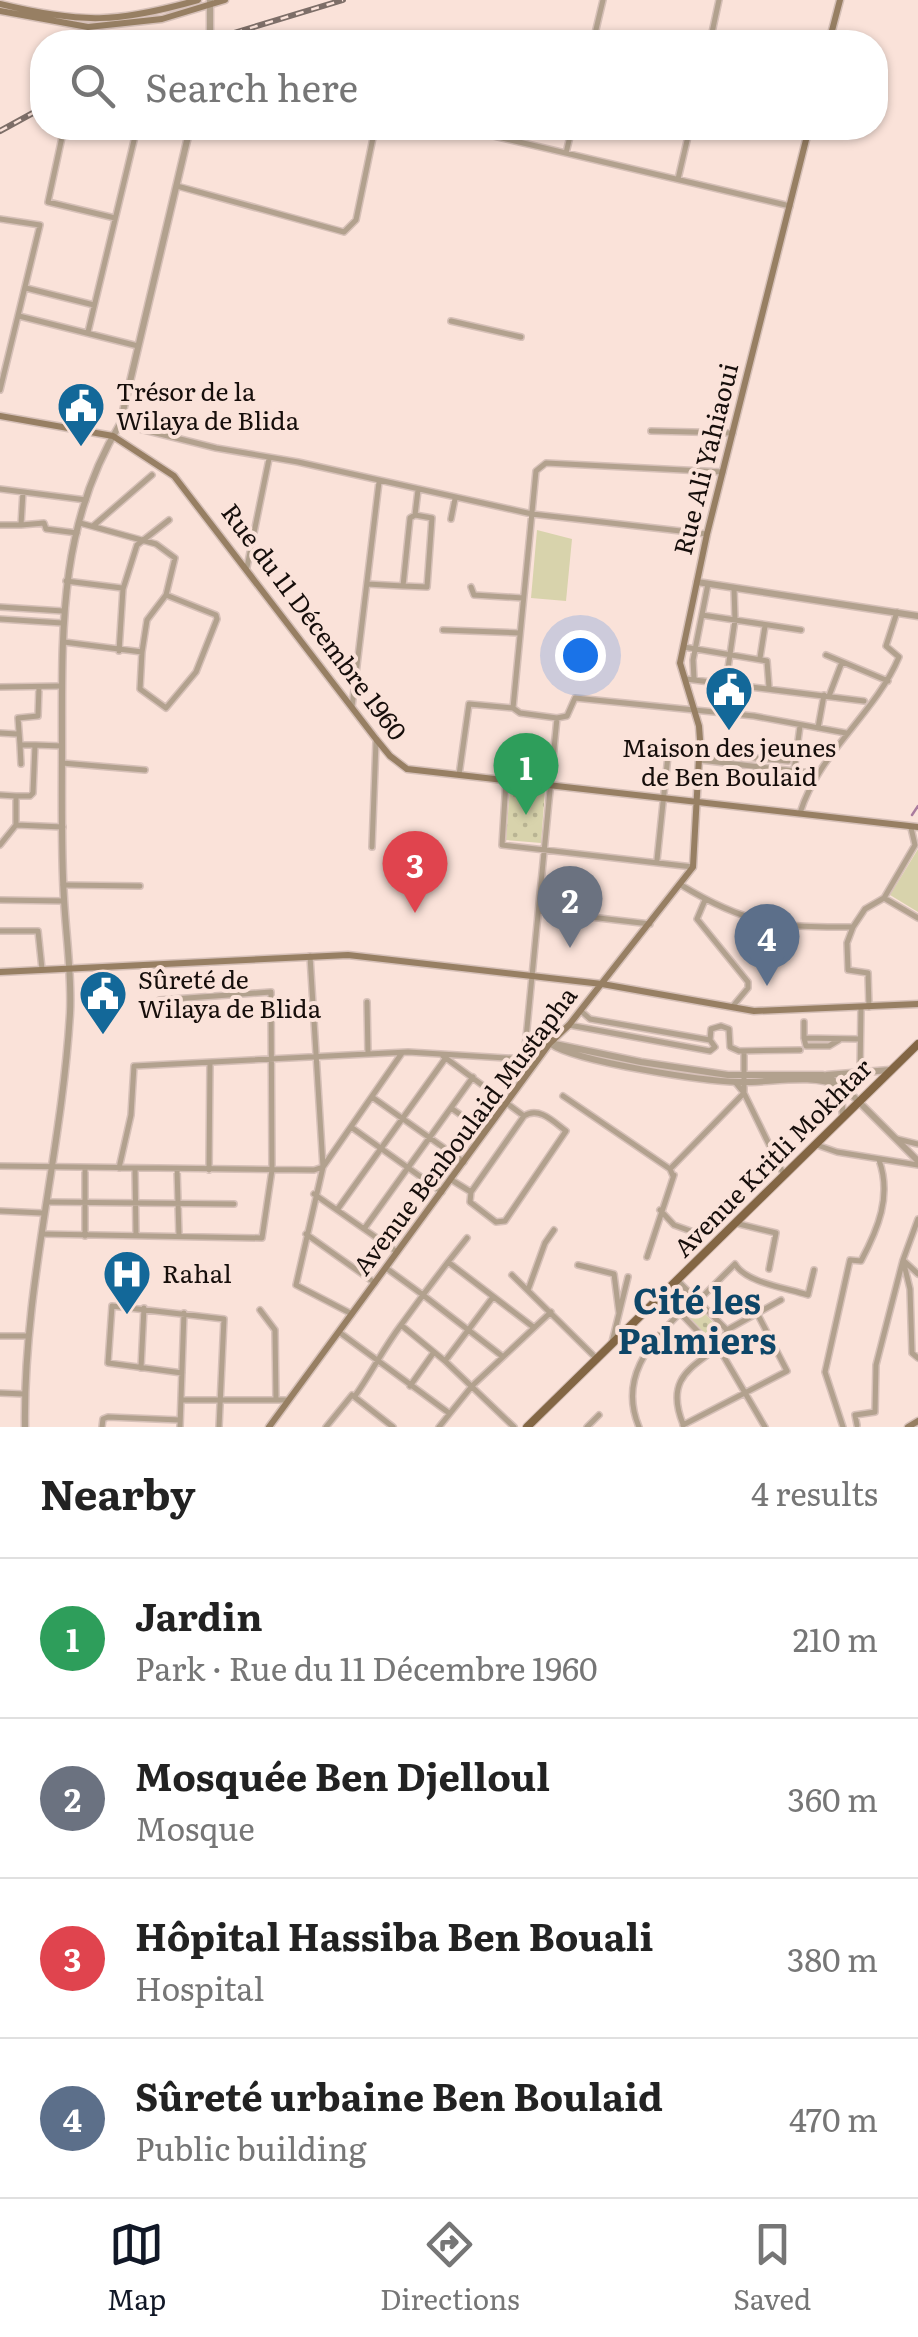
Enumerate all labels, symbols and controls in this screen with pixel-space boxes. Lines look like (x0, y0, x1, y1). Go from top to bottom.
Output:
search box (30, 30, 888, 140)
text: Search here (145, 57, 358, 114)
icon: search (65, 58, 120, 113)
street label: Rue Ali Yahiaoui (663, 359, 746, 559)
place label: Trésor de la Wilaya de Blida (116, 372, 300, 438)
public building icon: Trésor de la Wilaya de Blida (55, 380, 107, 448)
street label: Rue du 11 Décembre 1960 (214, 495, 417, 747)
your location (555, 630, 606, 681)
public building icon: Maison des jeunes de Ben Boulaid (703, 664, 755, 732)
place label: Maison des jeunes de Ben Boulaid (622, 728, 836, 794)
pin: 1 (494, 732, 558, 815)
pin: 3 (382, 830, 448, 913)
pin: 2 (538, 866, 602, 948)
pin: 4 (734, 904, 800, 986)
place label: Sûreté de Wilaya de Blida (138, 960, 322, 1026)
public building icon: Sûreté de Wilaya de Blida (77, 968, 129, 1036)
street label: Avenue Benboulaid Mustapha (343, 978, 585, 1282)
street label: Avenue Kritli Mokhtar (664, 1049, 880, 1265)
hospital icon: Rahal (101, 1248, 153, 1316)
place label: Rahal (162, 1254, 232, 1291)
district label: Cité les Palmiers (618, 1273, 776, 1365)
text: Nearby (40, 1461, 196, 1523)
text: 4 results (751, 1468, 878, 1516)
text: Jardin (135, 1586, 263, 1643)
text: 1 (66, 1614, 79, 1662)
text: 210 m (793, 1614, 878, 1662)
text: Park · Rue du 11 Décembre 1960 (135, 1643, 598, 1691)
text: Mosquée Ben Djelloul (135, 1746, 550, 1803)
text: 2 (64, 1774, 81, 1822)
text: 360 m (788, 1774, 878, 1822)
text: Mosque (135, 1803, 255, 1851)
text: Hôpital Hassiba Ben Bouali (135, 1906, 653, 1963)
text: 3 (64, 1934, 81, 1982)
text: 380 m (787, 1934, 878, 1982)
text: Hospital (135, 1963, 264, 2011)
text: Sûreté urbaine Ben Boulaid (135, 2066, 663, 2123)
text: 4 (63, 2094, 82, 2142)
text: 470 m (789, 2094, 878, 2142)
text: Public building (135, 2123, 367, 2171)
tab: Map (107, 2217, 166, 2319)
tab: Directions (380, 2217, 520, 2319)
tab: Saved (733, 2217, 811, 2319)

